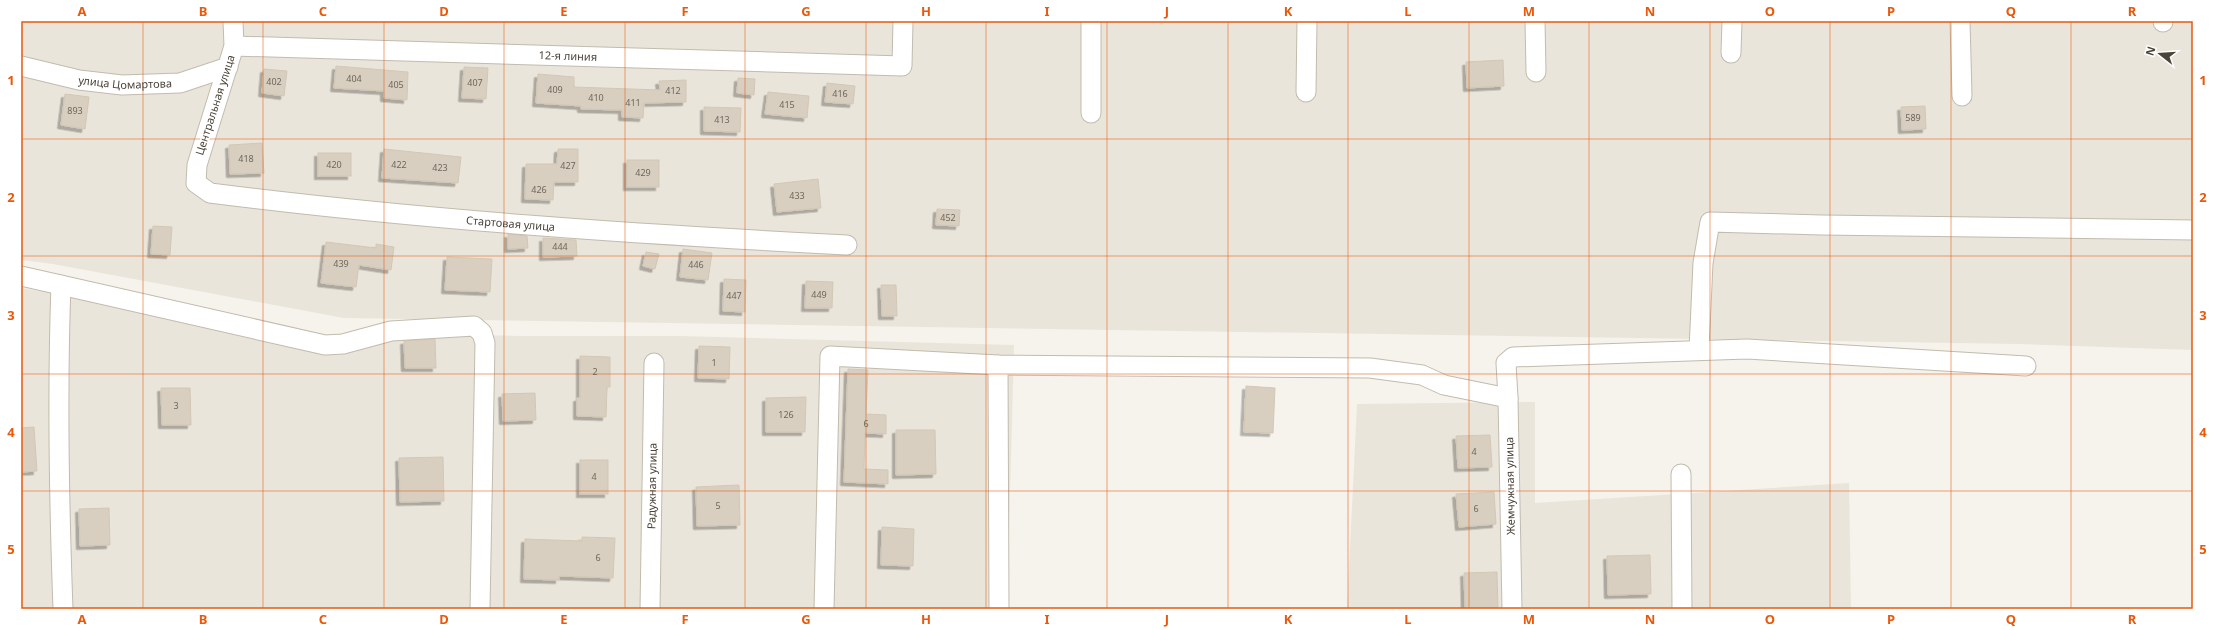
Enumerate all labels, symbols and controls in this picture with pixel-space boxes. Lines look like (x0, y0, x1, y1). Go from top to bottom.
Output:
text: A (78, 2, 87, 20)
text: B (199, 2, 207, 20)
text: C (319, 2, 327, 20)
text: D (439, 2, 449, 20)
text: E (560, 2, 568, 20)
text: F (681, 2, 689, 20)
text: G (801, 2, 811, 20)
text: H (921, 2, 931, 20)
text: I (1044, 2, 1050, 20)
text: J (1164, 2, 1169, 20)
text: K (1284, 2, 1293, 20)
text: L (1404, 2, 1412, 20)
text: M (1523, 2, 1535, 20)
text: N (1645, 2, 1655, 20)
text: O (1765, 2, 1775, 20)
text: P (1887, 2, 1895, 20)
text: Q (2006, 2, 2016, 20)
text: R (2128, 2, 2137, 20)
north arrow (2140, 34, 2180, 74)
text: N (2141, 44, 2158, 57)
street label: 12-я линия (538, 47, 597, 64)
street label: Центральная улица (191, 53, 238, 157)
text: 1 (7, 71, 15, 89)
text: 1 (2199, 71, 2207, 89)
street label: улица Цомартова (78, 72, 172, 92)
house number: 404 (346, 72, 362, 85)
house number: 402 (266, 75, 282, 88)
house number: 407 (467, 76, 483, 89)
house number: 405 (388, 78, 404, 91)
house number: 409 (547, 83, 563, 96)
house number: 412 (665, 84, 681, 97)
house number: 416 (832, 87, 848, 100)
house number: 410 (588, 91, 604, 104)
house number: 411 (625, 96, 641, 109)
house number: 415 (779, 98, 795, 111)
house number: 893 (67, 104, 83, 117)
house number: 589 (1905, 111, 1921, 124)
house number: 413 (714, 113, 730, 126)
house number: 418 (238, 152, 254, 165)
house number: 420 (326, 158, 342, 171)
house number: 422 (391, 158, 407, 171)
house number: 427 (560, 159, 576, 172)
house number: 423 (432, 161, 448, 174)
house number: 429 (635, 166, 651, 179)
house number: 426 (531, 183, 547, 196)
text: 2 (7, 188, 15, 206)
text: 2 (2199, 188, 2207, 206)
house number: 433 (789, 189, 805, 202)
house number: 452 (940, 211, 956, 224)
street label: Стартовая улица (465, 212, 556, 234)
house number: 444 (552, 240, 568, 253)
house number: 439 (333, 257, 349, 270)
house number: 446 (688, 258, 704, 271)
house number: 449 (811, 288, 827, 301)
house number: 447 (726, 289, 742, 302)
text: 3 (7, 306, 15, 324)
text: 3 (2199, 306, 2207, 324)
house number: 1 (711, 356, 717, 369)
house number: 2 (592, 365, 598, 378)
house number: 3 (173, 399, 179, 412)
house number: 126 (778, 408, 794, 421)
house number: 6 (863, 417, 869, 430)
text: 4 (7, 423, 15, 441)
text: 4 (2199, 423, 2207, 441)
street label: Жемчужная улица (1501, 437, 1518, 535)
street label: Радужная улица (643, 443, 660, 529)
house number: 4 (1471, 445, 1477, 458)
house number: 4 (591, 470, 597, 483)
house number: 5 (715, 499, 721, 512)
house number: 6 (1473, 502, 1479, 515)
text: 5 (7, 540, 15, 558)
text: 5 (2199, 540, 2207, 558)
house number: 6 (595, 551, 601, 564)
text: A (78, 610, 87, 628)
text: B (199, 610, 207, 628)
text: C (319, 610, 327, 628)
text: D (439, 610, 449, 628)
text: E (560, 610, 568, 628)
text: F (681, 610, 689, 628)
text: G (801, 610, 811, 628)
text: H (921, 610, 931, 628)
text: I (1044, 610, 1050, 628)
text: J (1164, 610, 1169, 628)
text: K (1284, 610, 1293, 628)
text: L (1404, 610, 1412, 628)
text: M (1523, 610, 1535, 628)
text: N (1645, 610, 1655, 628)
text: O (1765, 610, 1775, 628)
text: P (1887, 610, 1895, 628)
text: Q (2006, 610, 2016, 628)
text: R (2128, 610, 2137, 628)

